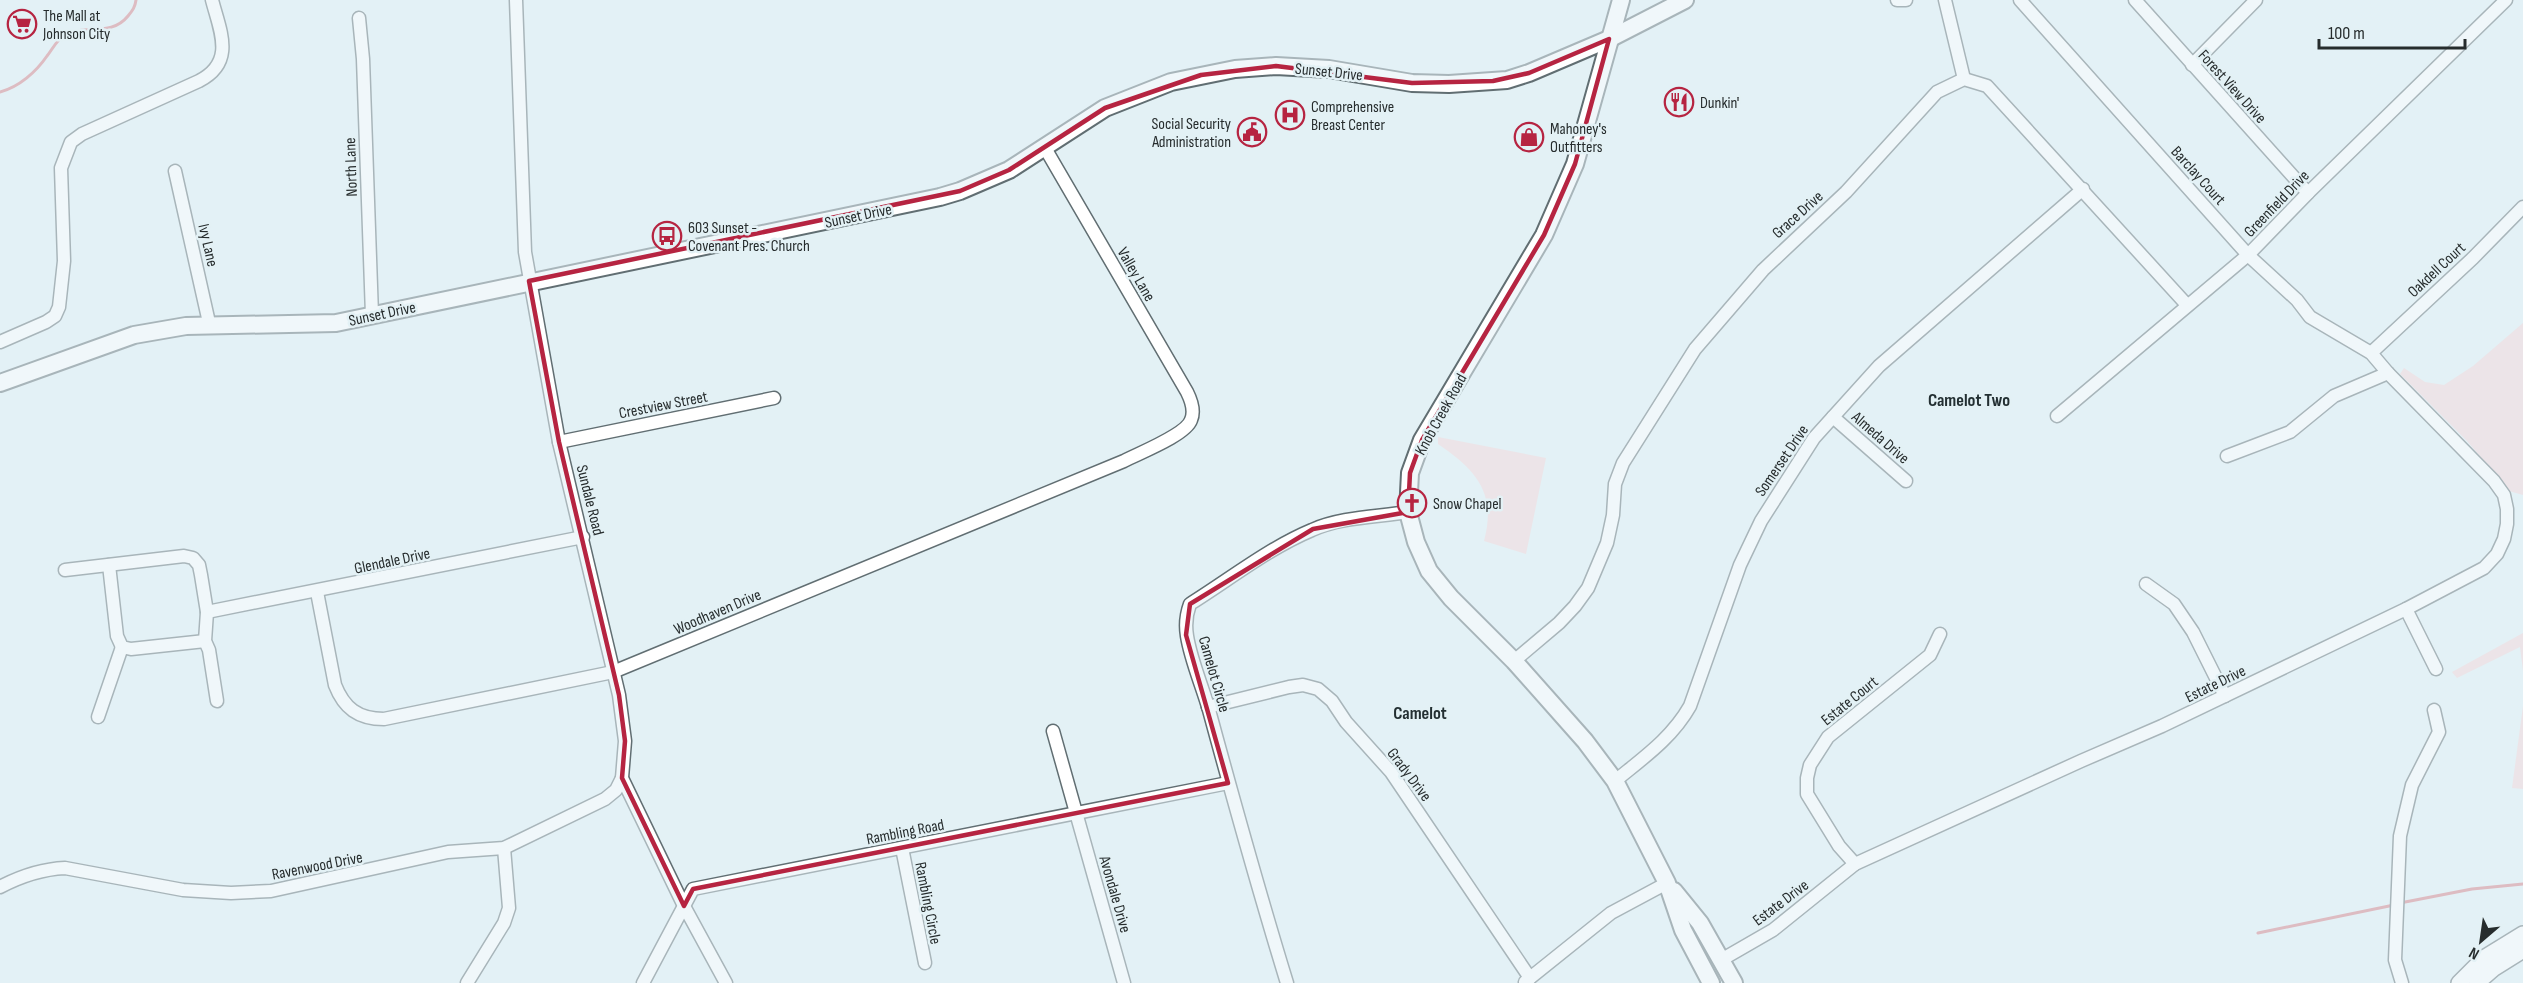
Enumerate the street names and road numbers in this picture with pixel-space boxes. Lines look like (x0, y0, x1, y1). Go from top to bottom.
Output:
street label: Forest View Drive (2194, 46, 2270, 128)
street label: Sunset Drive (1294, 59, 1364, 85)
street label: North Lane (341, 137, 362, 197)
street label: Barclay Court (2167, 143, 2229, 209)
street label: Greenfield Drive (2241, 167, 2314, 241)
street label: Grace Drive (1769, 187, 1827, 243)
street label: Sunset Drive (823, 200, 893, 233)
street label: Ivy Lane (193, 222, 222, 269)
street label: Oakdell Court (2404, 239, 2470, 302)
street label: Valley Lane (1113, 244, 1159, 305)
street label: Sunset Drive (347, 298, 417, 331)
street label: Knob Creek Road (1411, 371, 1471, 459)
street label: Crestview Street (617, 388, 709, 423)
street label: Almeda Drive (1847, 407, 1913, 468)
street label: Somerset Drive (1751, 422, 1813, 500)
street label: Sundale Road (572, 463, 607, 538)
street label: Glendale Drive (353, 544, 432, 579)
street label: Woodhaven Drive (671, 586, 764, 639)
street label: Camelot Circle (1194, 634, 1233, 715)
street label: Estate Drive (2182, 662, 2249, 707)
street label: Estate Court (1818, 672, 1882, 730)
street label: Grady Drive (1383, 744, 1435, 805)
street label: Rambling Road (865, 816, 946, 849)
street label: Ravenwood Drive (270, 848, 364, 885)
street label: Avondale Drive (1094, 853, 1135, 935)
street label: Rambling Circle (910, 861, 945, 946)
street label: Estate Drive (1749, 876, 1813, 930)

